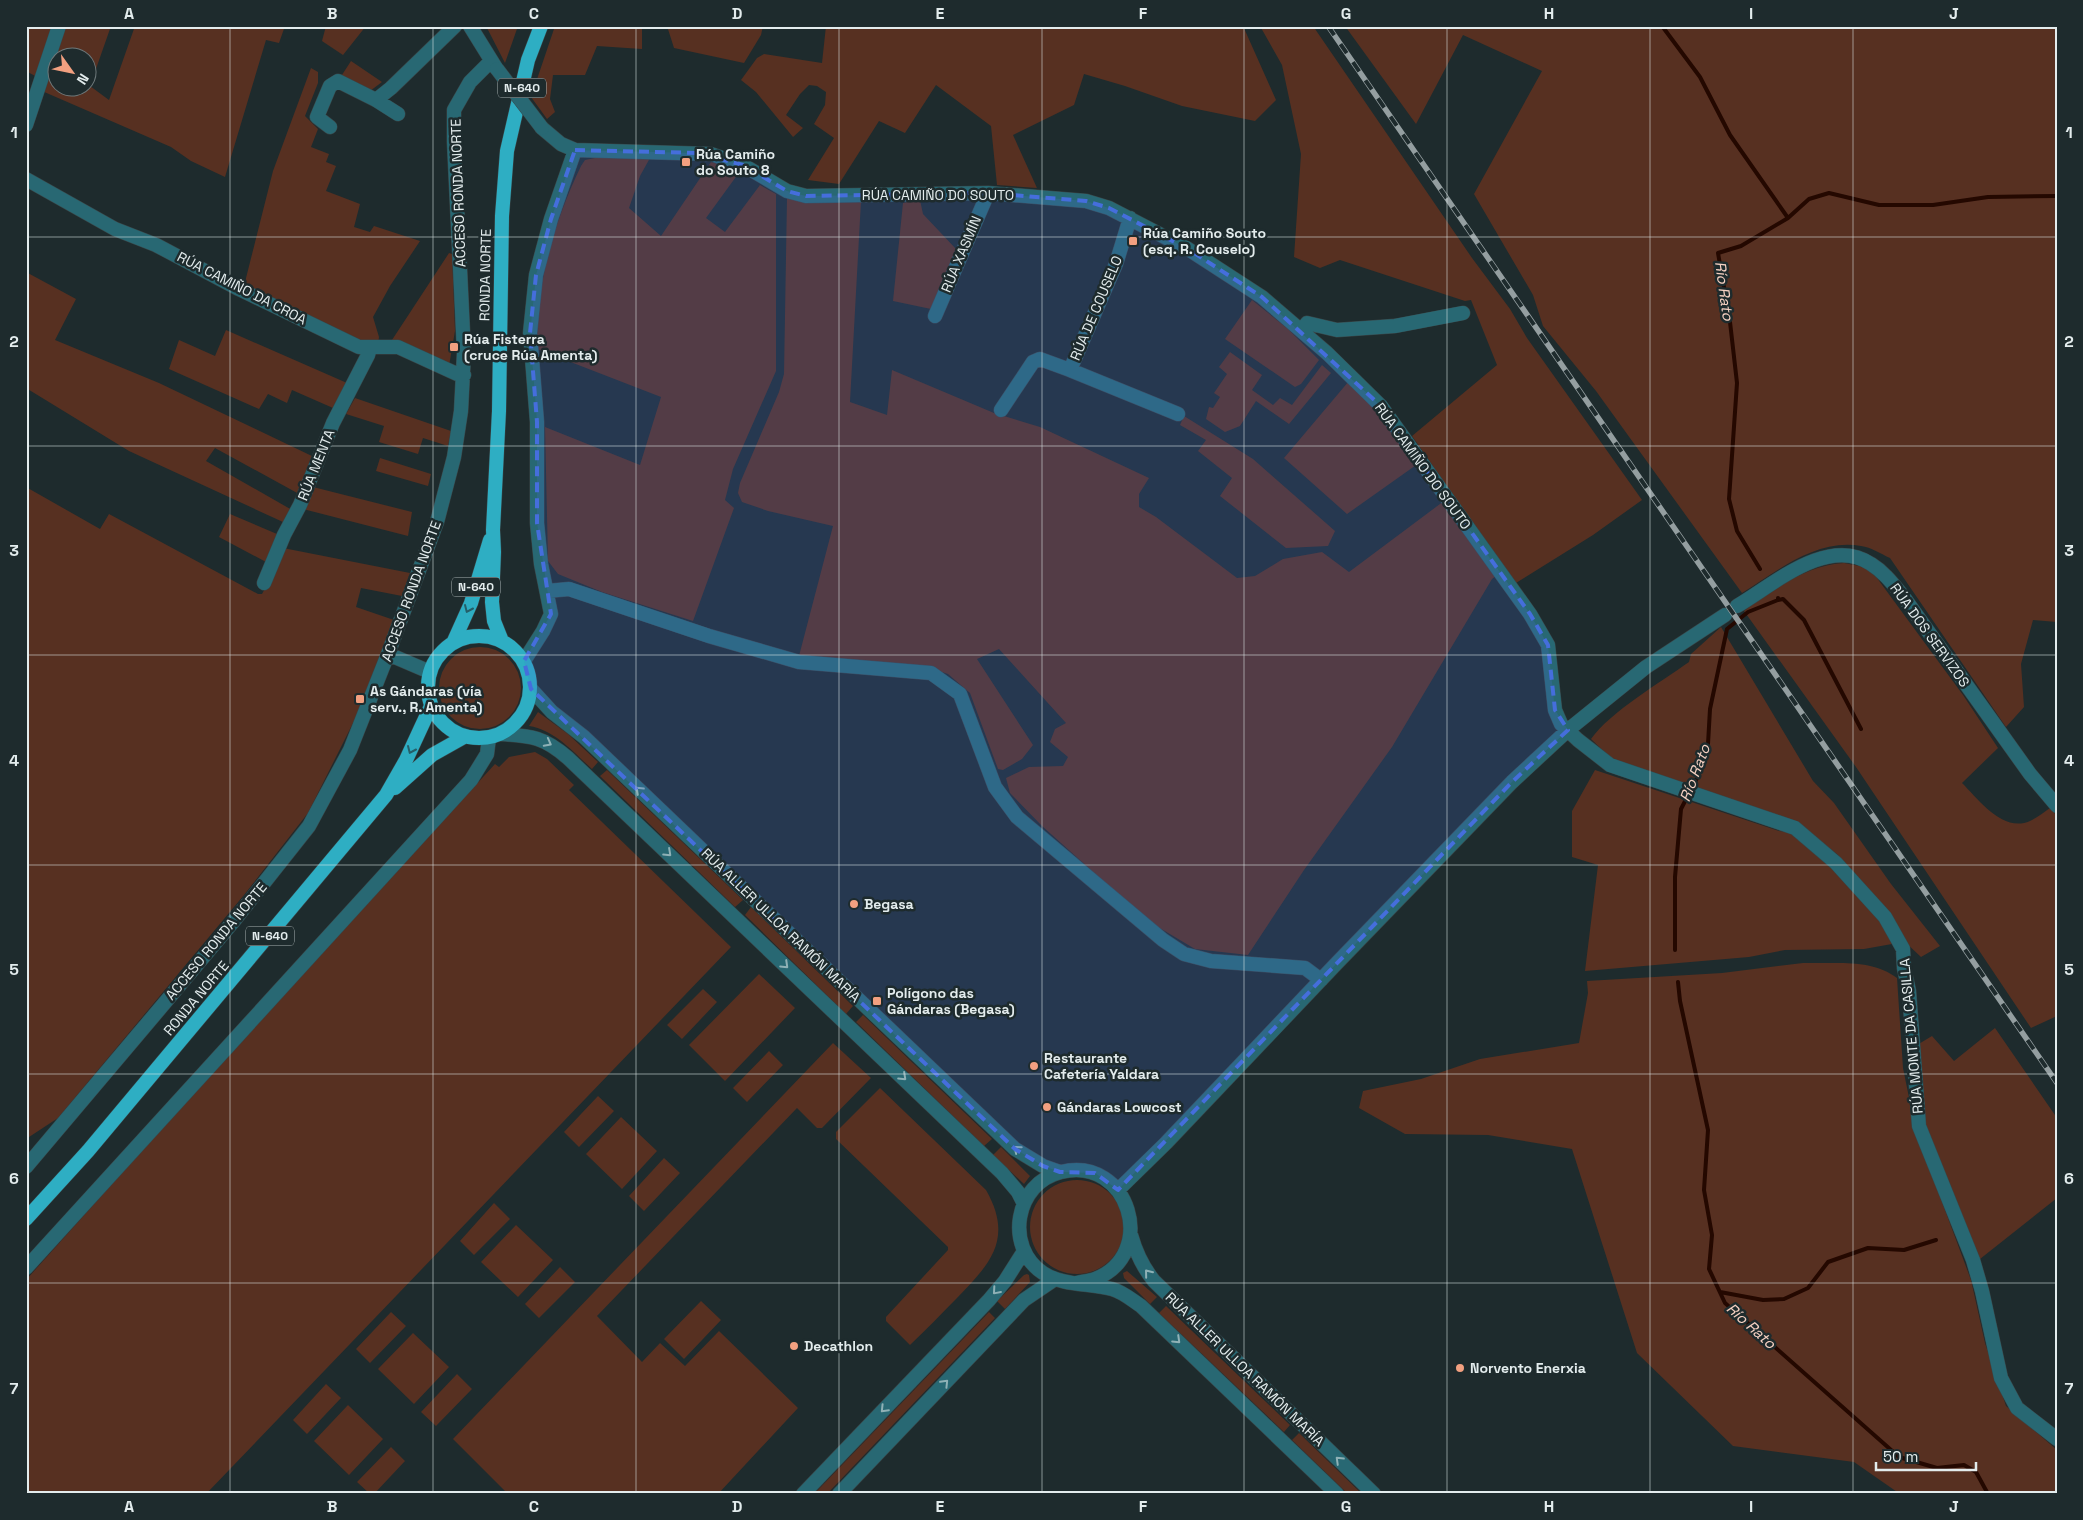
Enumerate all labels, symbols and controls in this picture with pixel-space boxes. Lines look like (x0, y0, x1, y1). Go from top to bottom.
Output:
text: A (124, 3, 134, 24)
text: B (327, 3, 337, 24)
text: C (529, 3, 539, 24)
text: D (732, 3, 742, 24)
text: E (936, 3, 945, 24)
text: F (1139, 3, 1148, 24)
text: G (1341, 3, 1351, 24)
text: H (1544, 3, 1554, 24)
text: I (1749, 3, 1753, 24)
text: J (1949, 3, 1959, 24)
north arrow (48, 48, 98, 98)
text: N (73, 70, 93, 88)
road number: N-640 (498, 78, 546, 98)
street label: ACCESO RONDA NORTE (446, 118, 470, 267)
text: 1 (10, 122, 18, 143)
text: 1 (2065, 122, 2073, 143)
place label: Rúa Camiño do Souto 8 (696, 145, 775, 179)
marker: Rúa Camiño do Souto 8 (680, 156, 692, 168)
street label: RÚA CAMIÑO DO SOUTO (862, 186, 1014, 204)
street label: RÚA XASMÍN (937, 213, 985, 295)
place label: Rúa Camiño Souto (esq. R. Couselo) (1143, 224, 1266, 258)
street label: RONDA NORTE (475, 229, 495, 321)
marker: Rúa Camiño Souto (esq. R. Couselo) (1127, 235, 1139, 247)
street label: RÚA CAMIÑO DA CROA (174, 248, 310, 329)
street label: RÚA DE COUSELO (1066, 253, 1126, 363)
water label: Río Rato (1711, 260, 1738, 323)
place label: Rúa Fisterra (cruce Rúa Amenta) (464, 330, 597, 364)
text: 2 (9, 331, 19, 352)
text: 2 (2064, 331, 2074, 352)
marker: Rúa Fisterra (cruce Rúa Amenta) (448, 341, 460, 353)
street label: RÚA CAMIÑO DO SOUTO (1371, 399, 1475, 533)
street label: RÚA MENTA (294, 426, 339, 503)
street label: ACCESO RONDA NORTE (377, 518, 445, 664)
text: 3 (9, 540, 19, 561)
text: 3 (2064, 540, 2074, 561)
road number: N-640 (452, 578, 500, 596)
street label: RÚA DOS SERVIZOS (1886, 580, 1974, 690)
one-way arrow (464, 604, 474, 613)
place label: As Gándaras (vía serv., R. Amenta) (370, 682, 483, 716)
marker: As Gándaras (vía serv., R. Amenta) (354, 693, 366, 705)
one-way arrow (543, 737, 552, 747)
water label: Río Rato (1675, 741, 1714, 804)
one-way arrow (406, 745, 417, 754)
text: 4 (9, 750, 19, 771)
text: 4 (2064, 750, 2074, 771)
one-way arrow (636, 787, 645, 796)
street label: RÚA ALLER ULLOA RAMÓN MARÍA (698, 844, 864, 1006)
one-way arrow (662, 847, 671, 856)
street label: ACCESO RONDA NORTE (162, 879, 270, 1003)
place label: Begasa (864, 895, 914, 913)
marker: Begasa (848, 898, 860, 910)
road number: N-640 (246, 926, 294, 946)
street label: RONDA NORTE (160, 957, 232, 1039)
street label: RÚA MONTE DA CASILLA (1895, 957, 1927, 1114)
text: 5 (9, 959, 19, 980)
one-way arrow (780, 959, 789, 968)
text: 5 (2064, 959, 2074, 980)
place label: Polígono das Gándaras (Begasa) (887, 984, 1015, 1018)
marker: Polígono das Gándaras (Begasa) (871, 995, 883, 1007)
place label: Restaurante Cafetería Yaldara (1044, 1049, 1159, 1083)
marker: Restaurante Cafetería Yaldara (1028, 1060, 1040, 1072)
one-way arrow (897, 1071, 906, 1080)
place label: Gándaras Lowcost (1057, 1098, 1182, 1116)
marker: Gándaras Lowcost (1041, 1101, 1053, 1113)
one-way arrow (1014, 1147, 1023, 1155)
text: 6 (9, 1168, 19, 1189)
text: 6 (2064, 1168, 2074, 1189)
one-way arrow (1144, 1270, 1153, 1279)
one-way arrow (993, 1286, 1002, 1295)
street label: RÚA ALLER ULLOA RAMÓN MARÍA (1162, 1288, 1328, 1450)
water label: Río Rato (1723, 1299, 1780, 1353)
one-way arrow (1171, 1334, 1180, 1343)
place label: Decathlon (804, 1337, 873, 1355)
marker: Decathlon (788, 1340, 800, 1352)
place label: Norvento Enerxia (1470, 1359, 1586, 1377)
marker: Norvento Enerxia (1454, 1362, 1466, 1374)
text: 7 (10, 1378, 19, 1399)
text: 7 (2065, 1378, 2074, 1399)
one-way arrow (939, 1379, 948, 1388)
one-way arrow (881, 1403, 890, 1412)
scale bar (1876, 1440, 1976, 1472)
text: 50 m (1883, 1447, 1918, 1466)
one-way arrow (1336, 1457, 1345, 1466)
text: A (124, 1496, 134, 1517)
text: B (327, 1496, 337, 1517)
text: C (529, 1496, 539, 1517)
text: D (732, 1496, 742, 1517)
text: E (936, 1496, 945, 1517)
text: F (1139, 1496, 1148, 1517)
text: G (1341, 1496, 1351, 1517)
text: H (1544, 1496, 1554, 1517)
text: I (1749, 1496, 1753, 1517)
text: J (1949, 1496, 1959, 1517)

